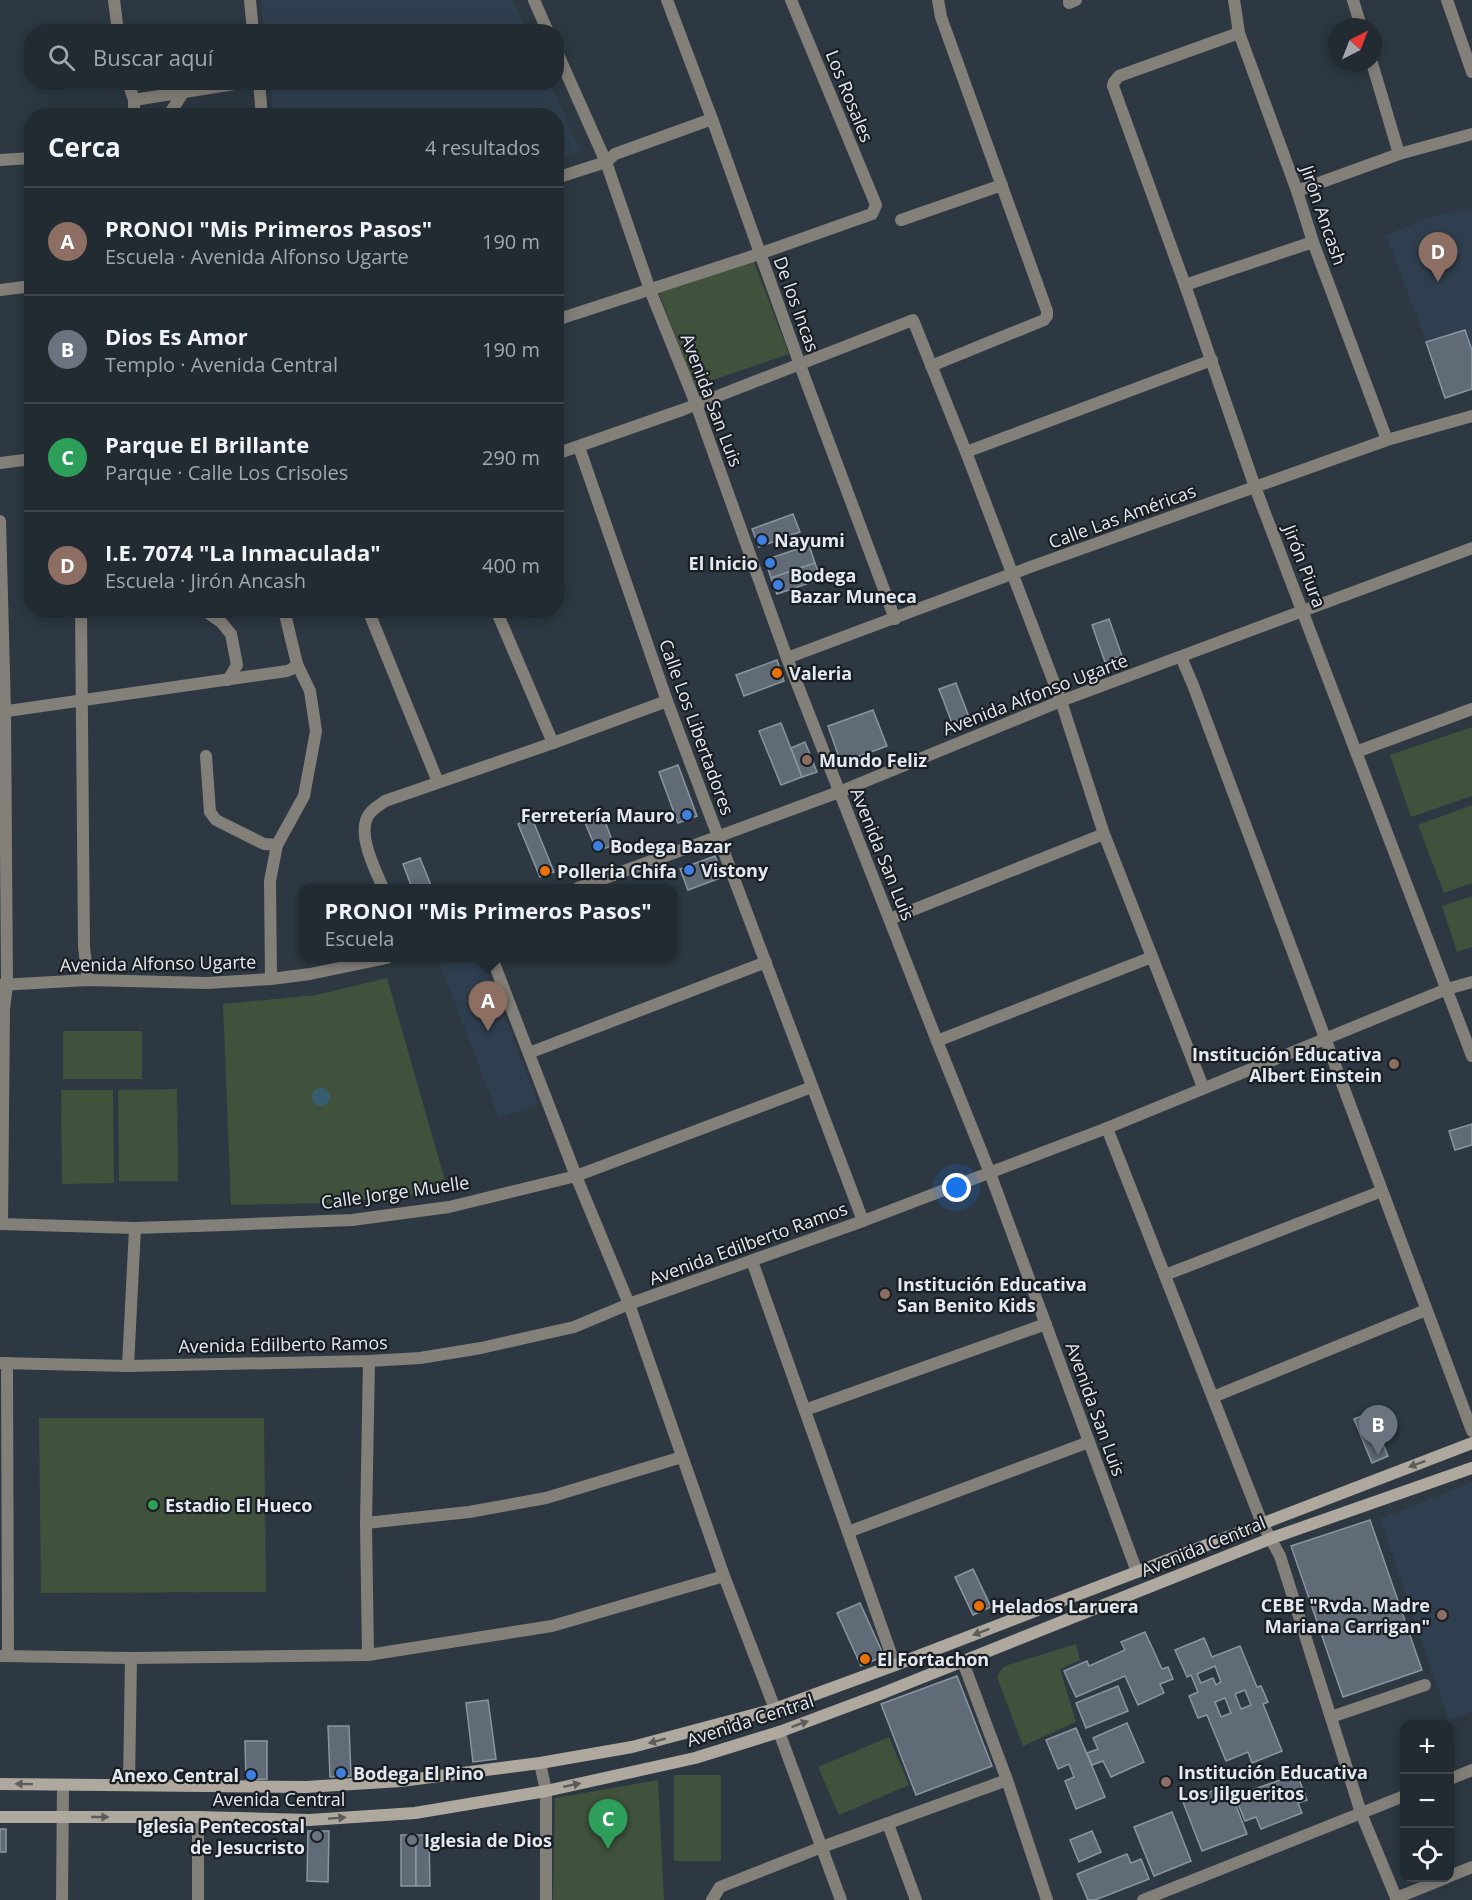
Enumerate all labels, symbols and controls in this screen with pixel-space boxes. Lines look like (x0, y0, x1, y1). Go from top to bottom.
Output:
north arrow (1328, 18, 1382, 72)
search box (24, 24, 564, 90)
icon: search (45, 41, 78, 74)
text: Buscar aquí (93, 42, 213, 72)
street label: Los Rosales (821, 46, 879, 146)
text: Cerca (48, 129, 121, 165)
text: 4 resultados (425, 134, 540, 161)
street label: Jirón Ancash (1295, 160, 1352, 268)
text: PRONOI "Mis Primeros Pasos" (105, 213, 432, 243)
text: A (61, 228, 74, 255)
text: 190 m (482, 228, 540, 255)
pin: D (1418, 232, 1458, 282)
text: Escuela · Avenida Alfonso Ugarte (105, 243, 409, 270)
street label: De los Incas (769, 253, 825, 355)
text: Dios Es Amor (105, 321, 248, 351)
street label: Avenida San Luis (676, 330, 748, 470)
text: B (61, 336, 74, 363)
text: 190 m (482, 336, 540, 363)
text: Templo · Avenida Central (105, 351, 338, 378)
text: Parque El Brillante (105, 429, 309, 459)
text: C (61, 444, 74, 471)
text: 290 m (482, 444, 540, 471)
text: Parque · Calle Los Crisoles (105, 459, 348, 486)
street label: Calle Las Américas (1045, 478, 1199, 554)
street label: Jirón Piura (1277, 519, 1332, 611)
place label: Nayumi (774, 528, 845, 552)
marker: Nayumi (755, 533, 769, 547)
text: I.E. 7074 "La Inmaculada" (105, 537, 381, 567)
place label: El Inicio (689, 551, 758, 575)
text: D (60, 552, 75, 579)
text: 400 m (482, 552, 540, 579)
marker: El Inicio (763, 556, 777, 570)
place label: Bodega Bazar Muneca (790, 563, 917, 608)
text: Escuela · Jirón Ancash (105, 567, 306, 594)
marker: Bodega Bazar Muneca (771, 578, 785, 592)
street label: Calle Los Libertadores (654, 636, 740, 818)
street label: Avenida Alfonso Ugarte (939, 648, 1131, 740)
place label: Valeria (789, 661, 852, 685)
marker: Valeria (770, 666, 784, 680)
place label: Mundo Feliz (819, 748, 927, 772)
marker: Mundo Feliz (800, 753, 814, 767)
street label: Avenida San Luis (845, 784, 921, 924)
place label: Ferretería Mauro (521, 803, 675, 827)
marker: Ferretería Mauro (680, 808, 694, 822)
place label: Bodega Bazar (610, 834, 732, 858)
marker: Bodega Bazar (591, 839, 605, 853)
place label: Vistony (701, 858, 769, 882)
place label: Polleria Chifa (557, 859, 677, 883)
marker: Vistony (682, 863, 696, 877)
marker: Polleria Chifa (538, 864, 552, 878)
popup (299, 884, 677, 962)
text: PRONOI "Mis Primeros Pasos" (324, 895, 652, 925)
text: Escuela (324, 925, 394, 952)
street label: Avenida Alfonso Ugarte (60, 949, 256, 977)
pin: A (468, 982, 508, 1031)
place label: Institución Educativa Albert Einstein (1192, 1042, 1382, 1087)
marker: Institución Educativa Albert Einstein (1387, 1057, 1401, 1071)
street label: Calle Jorge Muelle (319, 1170, 471, 1214)
your location (942, 1173, 971, 1202)
street label: Avenida Edilberto Ramos (645, 1196, 851, 1290)
place label: Institución Educativa San Benito Kids (897, 1272, 1087, 1317)
marker: Institución Educativa San Benito Kids (878, 1287, 892, 1301)
street label: Avenida Edilberto Ramos (178, 1330, 388, 1358)
street label: Avenida San Luis (1061, 1339, 1131, 1479)
pin: B (1358, 1406, 1398, 1455)
one-way arrow (1408, 1459, 1426, 1469)
place label: Estadio El Hueco (165, 1493, 312, 1517)
marker: Estadio El Hueco (146, 1498, 160, 1512)
street label: Avenida Central (1137, 1510, 1269, 1582)
place label: CEBE "Rvda. Madre Mariana Carrigan" (1261, 1593, 1430, 1638)
place label: Helados Laruera (991, 1594, 1139, 1618)
marker: Helados Laruera (972, 1599, 986, 1613)
marker: CEBE "Rvda. Madre Mariana Carrigan" (1435, 1608, 1449, 1622)
one-way arrow (971, 1627, 989, 1637)
place label: El Fortachon (877, 1647, 989, 1671)
marker: El Fortachon (858, 1652, 872, 1666)
street label: Avenida Central (683, 1688, 817, 1752)
one-way arrow (792, 1719, 810, 1729)
map controls (1400, 1720, 1454, 1882)
button: + (1400, 1720, 1454, 1774)
one-way arrow (648, 1737, 666, 1746)
place label: Institución Educativa Los Jilgueritos (1178, 1760, 1368, 1805)
place label: Bodega El Pino (353, 1761, 484, 1785)
place label: Anexo Central (112, 1763, 239, 1787)
marker: Bodega El Pino (334, 1766, 348, 1780)
marker: Anexo Central (244, 1768, 258, 1782)
button: − (1400, 1774, 1454, 1828)
marker: Institución Educativa Los Jilgueritos (1159, 1775, 1173, 1789)
one-way arrow (15, 1780, 34, 1789)
one-way arrow (562, 1780, 581, 1789)
street label: Avenida Central (213, 1787, 345, 1811)
pin: C (588, 1800, 628, 1849)
one-way arrow (91, 1812, 110, 1822)
place label: Iglesia Pentecostal de Jesucristo (137, 1814, 305, 1859)
one-way arrow (328, 1814, 347, 1823)
place label: Iglesia de Dios (424, 1828, 552, 1852)
button: locate (1400, 1828, 1454, 1882)
marker: Iglesia Pentecostal de Jesucristo (310, 1829, 324, 1843)
marker: Iglesia de Dios (405, 1833, 419, 1847)

